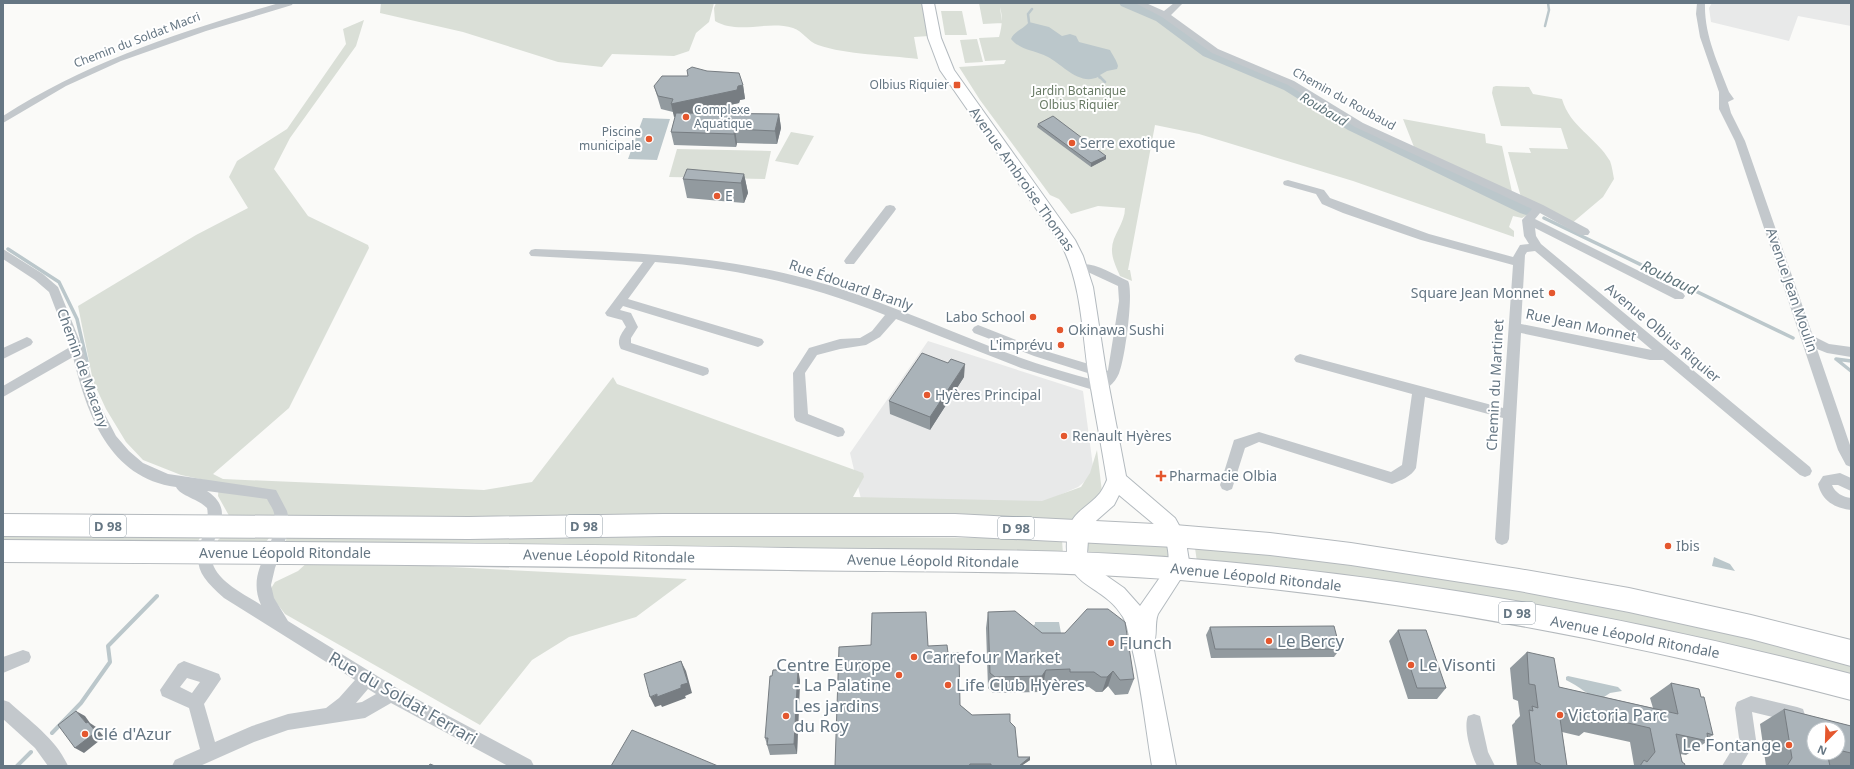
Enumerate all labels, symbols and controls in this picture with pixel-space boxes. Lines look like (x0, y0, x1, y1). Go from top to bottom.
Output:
street label: Chemin du Soldat Macri (71, 8, 203, 72)
street label: Chemin du Roubaud (1290, 65, 1398, 133)
place label: Olbius Riquier (870, 76, 949, 93)
marker: Olbius Riquier (952, 80, 962, 90)
park label: Jardin Botanique Olbius Riquier (1031, 82, 1126, 113)
water label: Roubaud (1298, 89, 1350, 129)
place label: Complexe Aquatique (694, 101, 752, 132)
street label: Avenue Ambroise Thomas (965, 103, 1080, 255)
marker: Complexe Aquatique (681, 112, 691, 122)
place label: Piscine municipale (579, 123, 641, 154)
place label: Serre exotique (1080, 133, 1176, 152)
marker: Piscine municipale (644, 134, 654, 144)
marker: Serre exotique (1067, 138, 1077, 148)
place label: E (725, 186, 733, 205)
marker: E (712, 191, 722, 201)
street label: Avenue Jean Moulin (1762, 225, 1823, 355)
street label: Rue Édouard Branly (787, 254, 916, 315)
water label: Roubaud (1638, 255, 1701, 299)
street label: Avenue Olbius Riquier (1602, 279, 1725, 387)
place label: Square Jean Monnet (1411, 283, 1544, 302)
marker: Square Jean Monnet (1547, 288, 1557, 298)
street label: Rue Jean Monnet (1524, 304, 1638, 345)
street label: Chemin de Macany (53, 306, 114, 431)
place label: Labo School (945, 307, 1025, 326)
marker: Labo School (1028, 312, 1038, 322)
street label: Chemin du Martinet (1482, 319, 1507, 451)
place label: Okinawa Sushi (1068, 320, 1164, 339)
marker: Okinawa Sushi (1055, 325, 1065, 335)
place label: L'imprévu (989, 335, 1053, 354)
marker: L'imprévu (1056, 340, 1066, 350)
place label: Hyères Principal (935, 385, 1041, 404)
marker: Hyères Principal (922, 390, 932, 400)
place label: Renault Hyères (1072, 426, 1172, 445)
marker: Renault Hyères (1059, 431, 1069, 441)
place label: Pharmacie Olbia (1169, 466, 1277, 485)
marker: Pharmacie Olbia (1156, 471, 1166, 481)
road number: D 98 (90, 515, 126, 537)
road number: D 98 (566, 515, 602, 537)
road number: D 98 (998, 517, 1034, 539)
place label: Ibis (1676, 536, 1700, 555)
marker: Ibis (1663, 541, 1673, 551)
street label: Avenue Léopold Ritondale (199, 543, 371, 562)
street label: Avenue Léopold Ritondale (523, 545, 695, 567)
street label: Avenue Léopold Ritondale (847, 550, 1019, 572)
street label: Avenue Léopold Ritondale (1170, 558, 1343, 595)
road number: D 98 (1499, 602, 1535, 624)
street label: Avenue Léopold Ritondale (1549, 611, 1721, 662)
place label: Le Bercy (1277, 629, 1344, 652)
place label: Flunch (1119, 631, 1172, 654)
marker: Le Bercy (1264, 636, 1274, 646)
marker: Flunch (1106, 638, 1116, 648)
place label: Carrefour Market (922, 645, 1060, 668)
street label: Rue du Soldat Ferrari (325, 646, 482, 750)
marker: Carrefour Market (909, 652, 919, 662)
place label: Centre Europe - La Palatine (776, 653, 891, 696)
place label: Le Visonti (1419, 653, 1496, 676)
marker: Le Visonti (1406, 660, 1416, 670)
marker: Centre Europe - La Palatine (894, 670, 904, 680)
place label: Life Club Hyères (956, 673, 1085, 696)
marker: Life Club Hyères (943, 680, 953, 690)
place label: Les jardins du Roy (794, 694, 879, 737)
place label: Victoria Parc (1568, 703, 1667, 726)
marker: Victoria Parc (1555, 710, 1565, 720)
marker: Les jardins du Roy (781, 711, 791, 721)
north arrow (1806, 721, 1846, 761)
place label: Clé d'Azur (93, 722, 172, 745)
marker: Clé d'Azur (80, 729, 90, 739)
place label: Le Fontange (1682, 733, 1781, 756)
marker: Le Fontange (1784, 740, 1794, 750)
text: N (1815, 742, 1829, 759)

